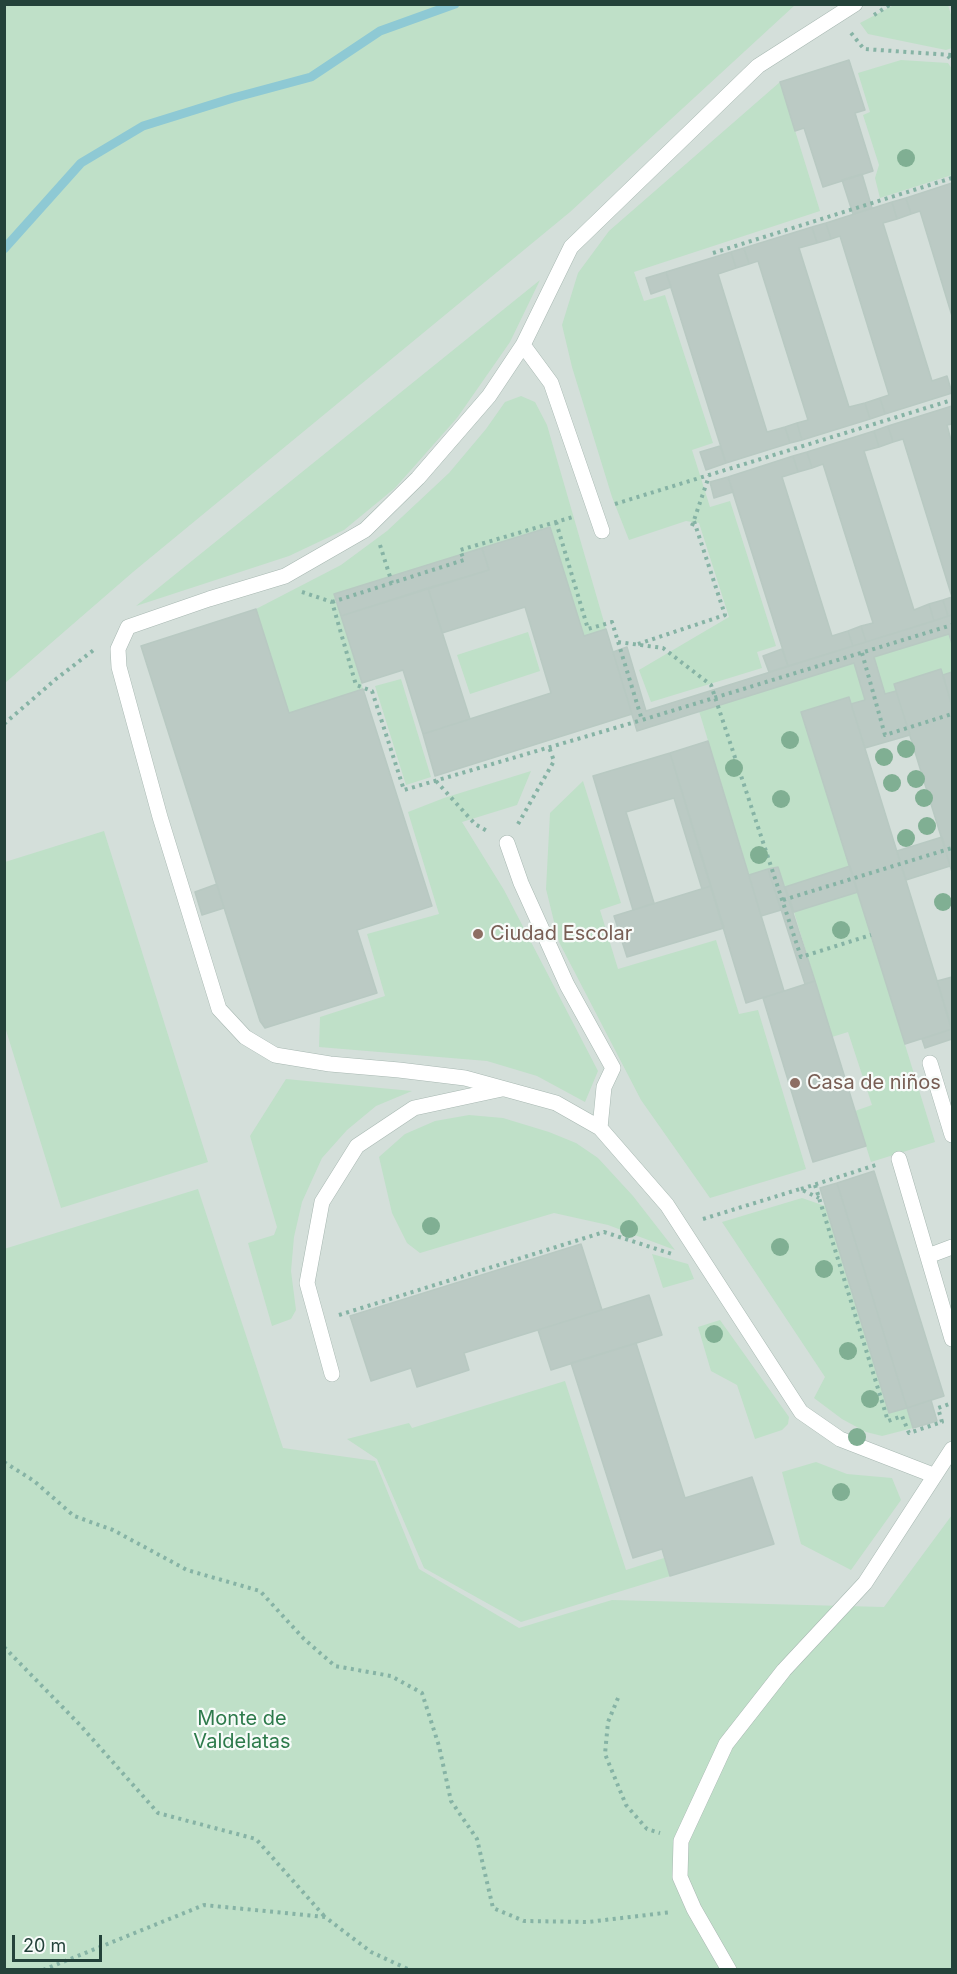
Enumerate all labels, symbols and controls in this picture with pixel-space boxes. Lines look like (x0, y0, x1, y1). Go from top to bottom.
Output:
place label: Ciudad Escolar (490, 922, 632, 946)
marker: Ciudad Escolar (471, 927, 485, 941)
place label: Casa de niños (807, 1071, 941, 1095)
marker: Casa de niños (788, 1076, 802, 1090)
park label: Monte de Valdelatas (193, 1707, 291, 1754)
scale bar (15, 1923, 105, 1961)
text: 20 m (23, 1935, 66, 1956)

